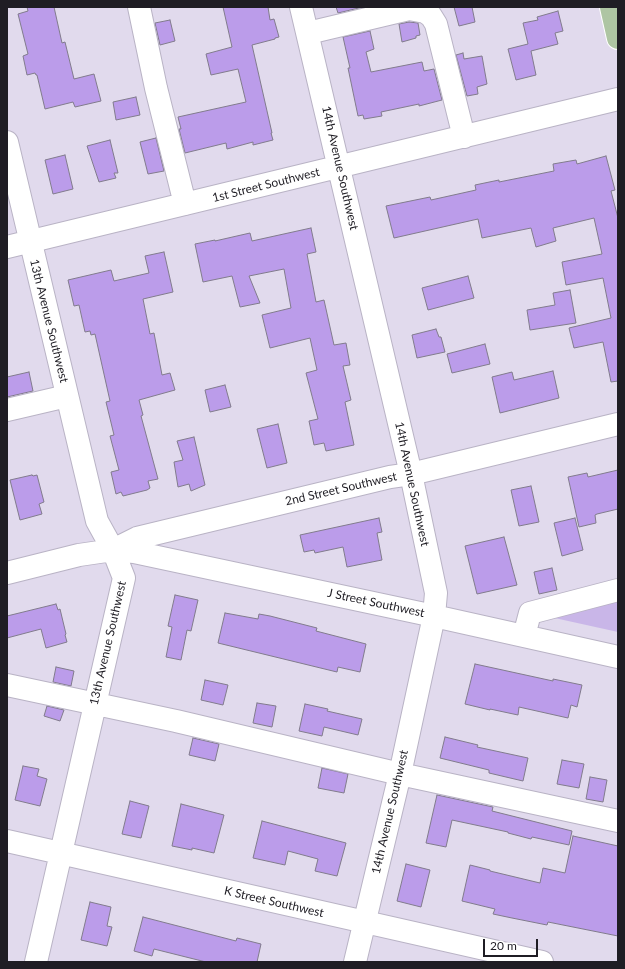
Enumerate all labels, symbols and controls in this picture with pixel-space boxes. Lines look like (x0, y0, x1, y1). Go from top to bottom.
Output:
street label: 14th Avenue Southwest (319, 105, 361, 231)
street label: 1st Street Southwest (211, 165, 321, 205)
street label: 13th Avenue Southwest (27, 258, 71, 384)
street label: 14th Avenue Southwest (392, 420, 432, 548)
street label: 2nd Street Southwest (284, 469, 398, 509)
street label: 13th Avenue Southwest (87, 580, 129, 706)
street label: J Street Southwest (326, 586, 426, 620)
street label: 14th Avenue Southwest (369, 749, 411, 875)
street label: K Street Southwest (223, 884, 325, 920)
scale bar (485, 931, 540, 957)
text: 20 m (490, 938, 517, 953)

